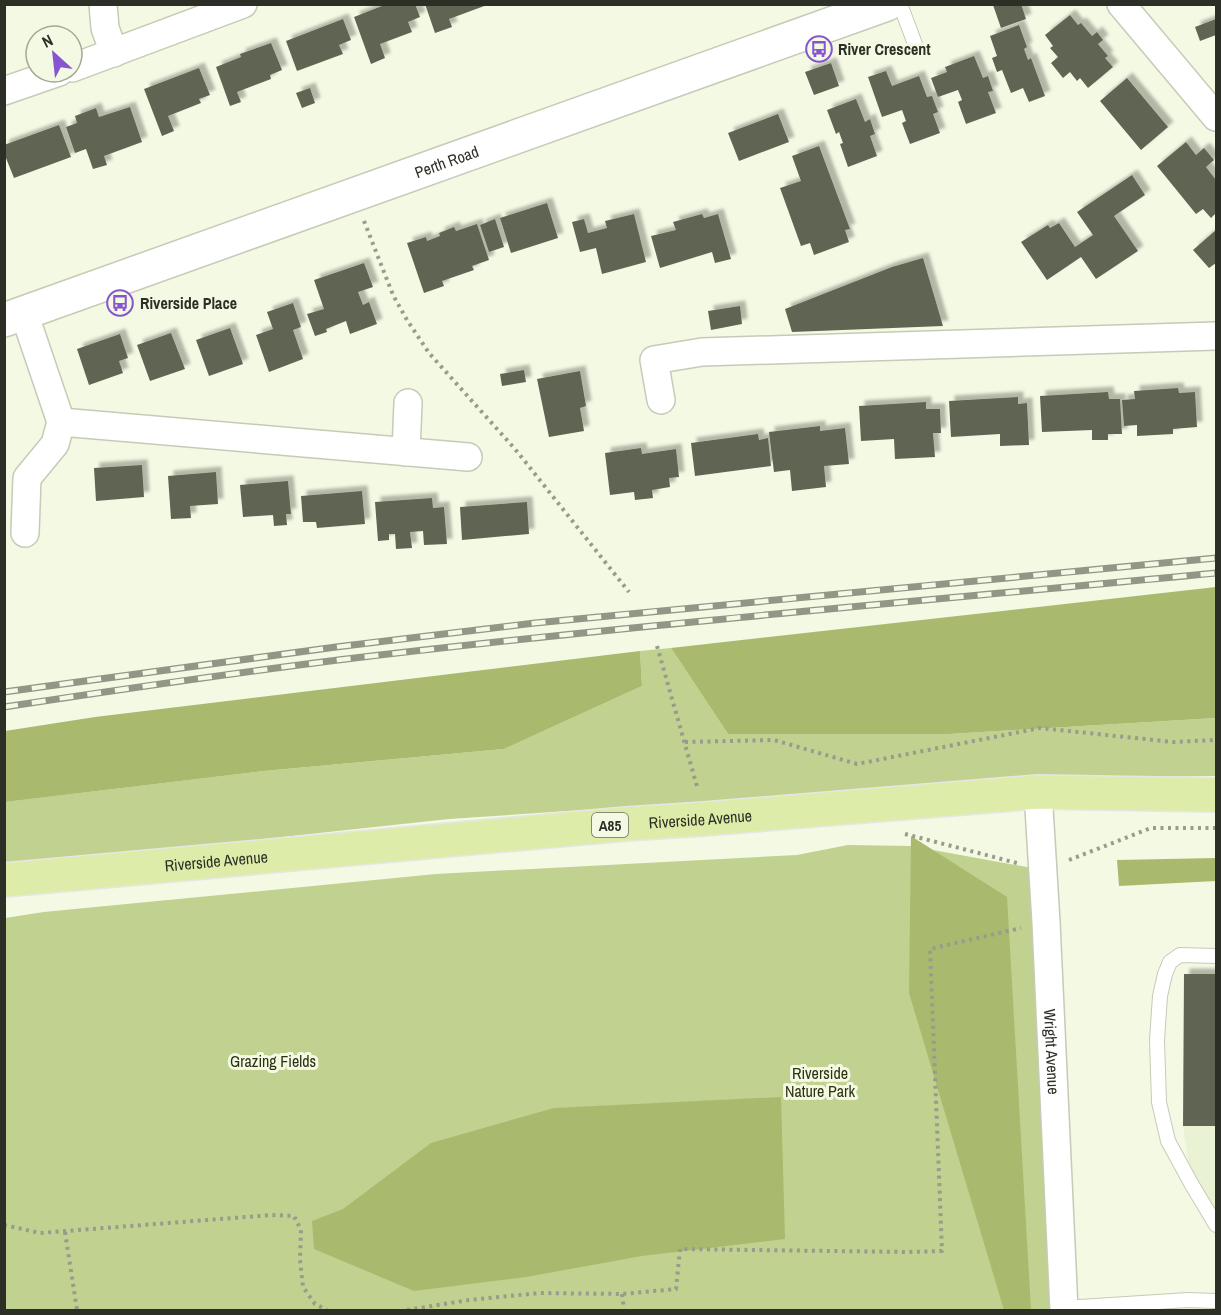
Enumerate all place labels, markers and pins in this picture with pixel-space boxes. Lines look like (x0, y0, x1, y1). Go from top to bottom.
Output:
bus stop icon: River Crescent (804, 34, 834, 64)
place label: River Crescent (838, 38, 931, 60)
bus stop icon: Riverside Place (105, 288, 135, 318)
place label: Riverside Place (140, 292, 237, 314)

